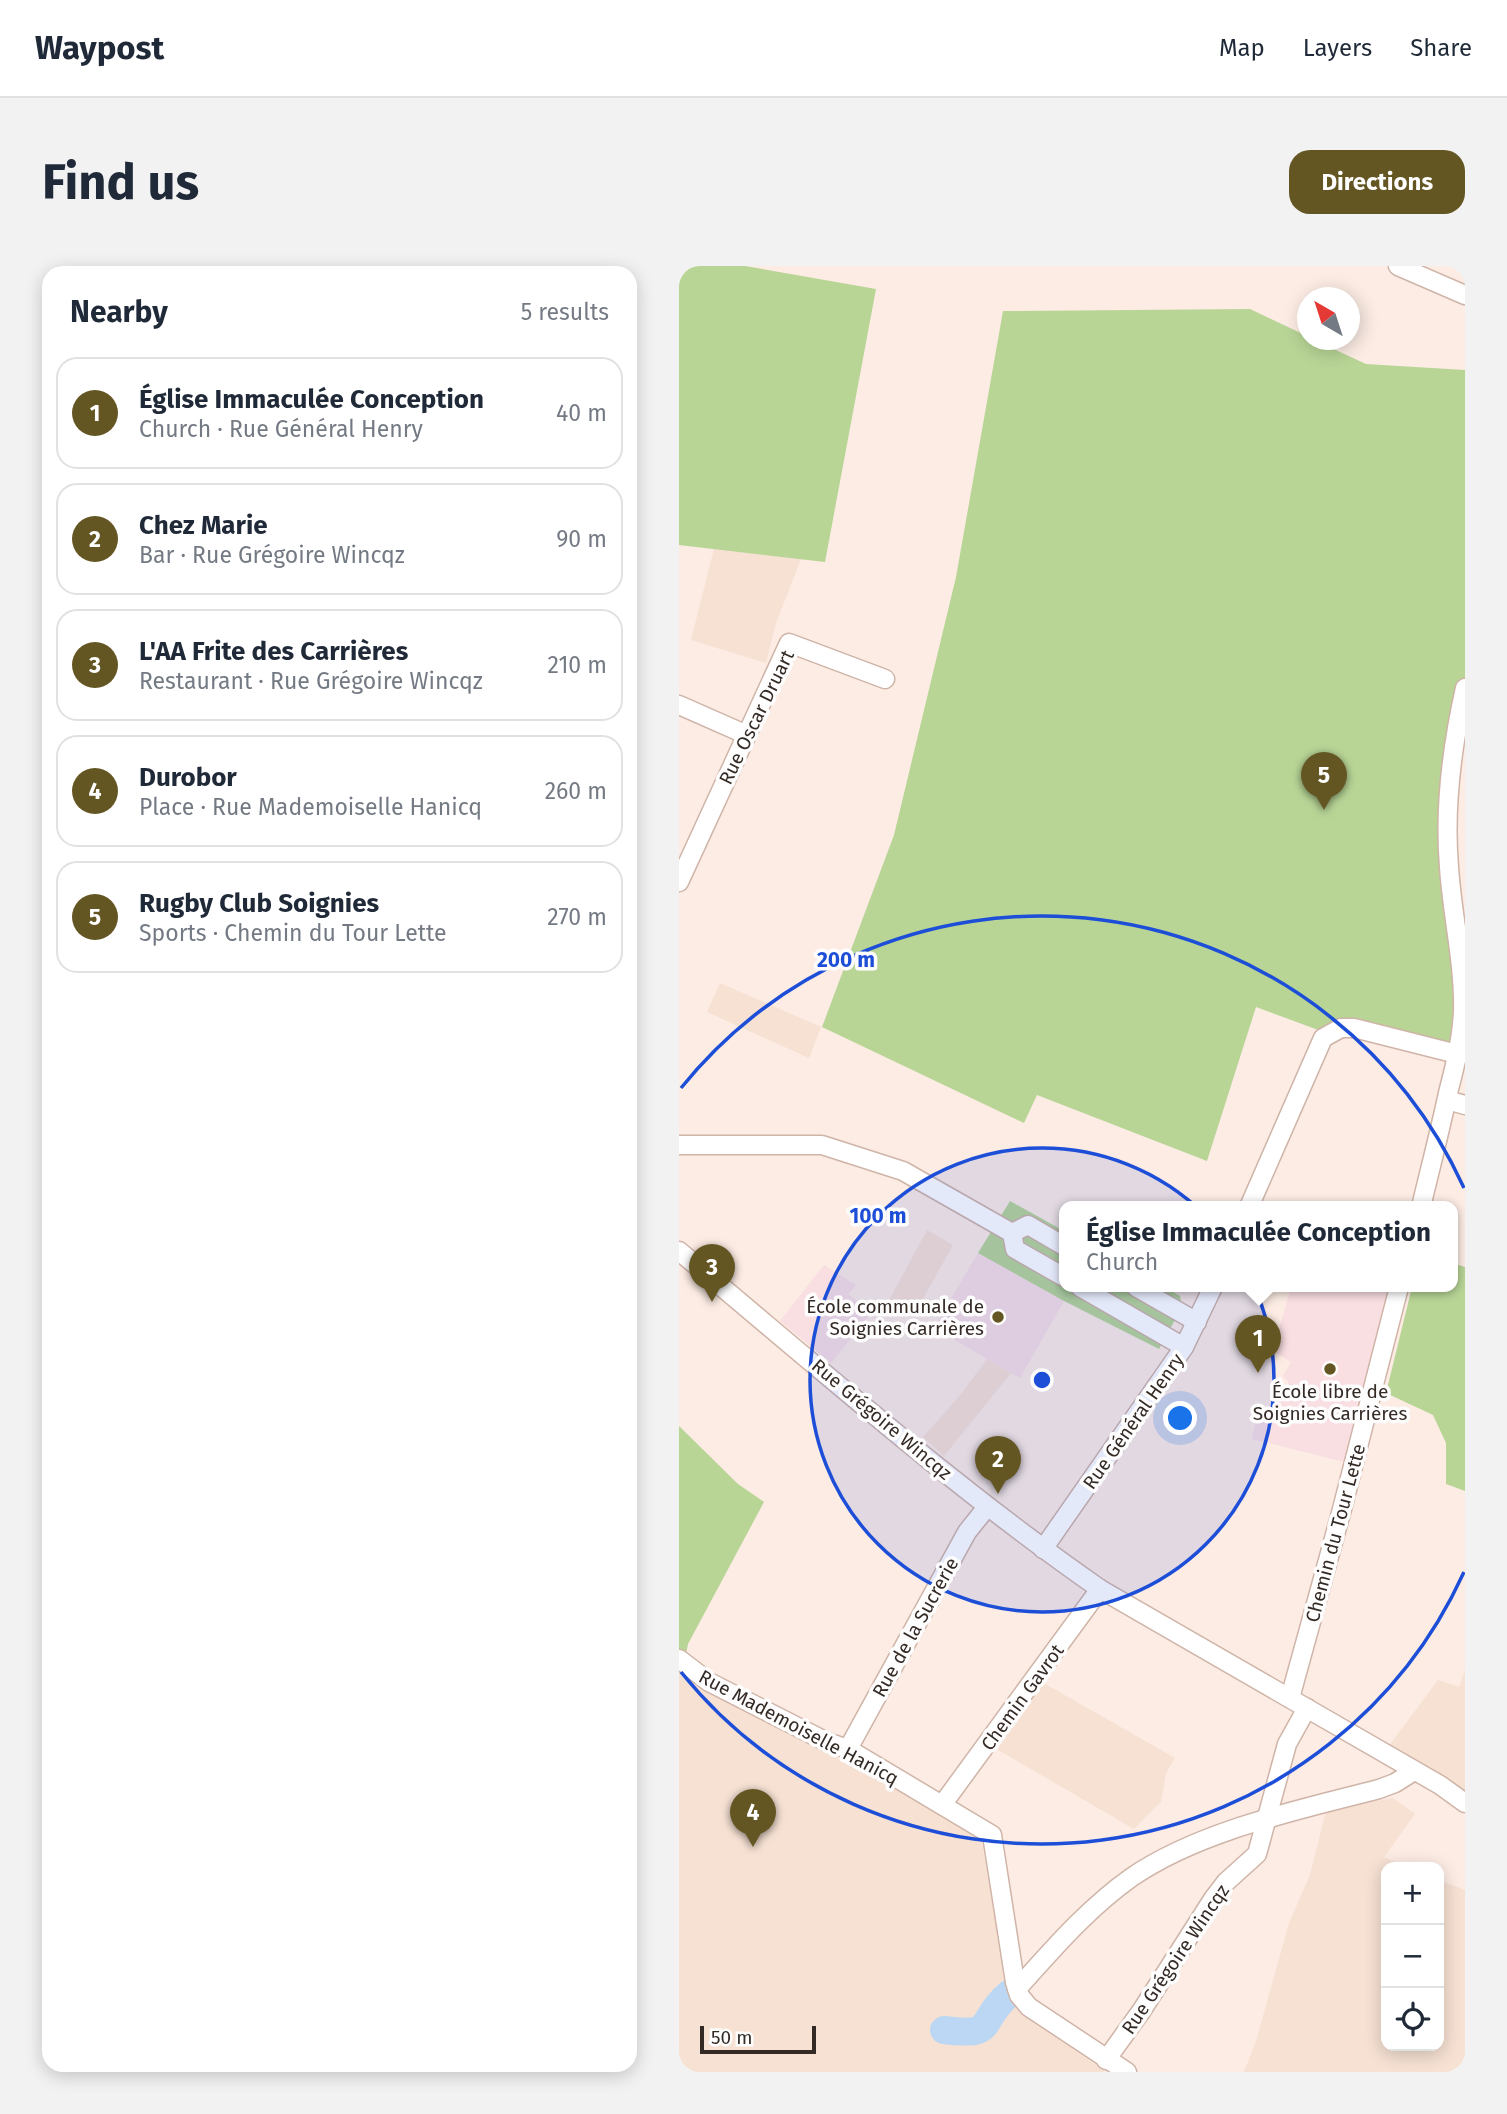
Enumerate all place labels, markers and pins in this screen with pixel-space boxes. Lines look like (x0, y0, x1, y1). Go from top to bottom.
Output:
pin: 5 (1301, 752, 1347, 810)
pin: 3 (689, 1244, 735, 1302)
place label: École communale de Soignies Carrières (806, 1295, 984, 1340)
marker: École communale de Soignies Carrières (990, 1309, 1006, 1325)
pin: 1 (1235, 1315, 1281, 1373)
marker: École libre de Soignies Carrières (1322, 1361, 1338, 1377)
centre of rings (1030, 1368, 1054, 1392)
place label: École libre de Soignies Carrières (1253, 1380, 1407, 1425)
pin: 2 (975, 1436, 1021, 1494)
pin: 4 (730, 1789, 776, 1847)

